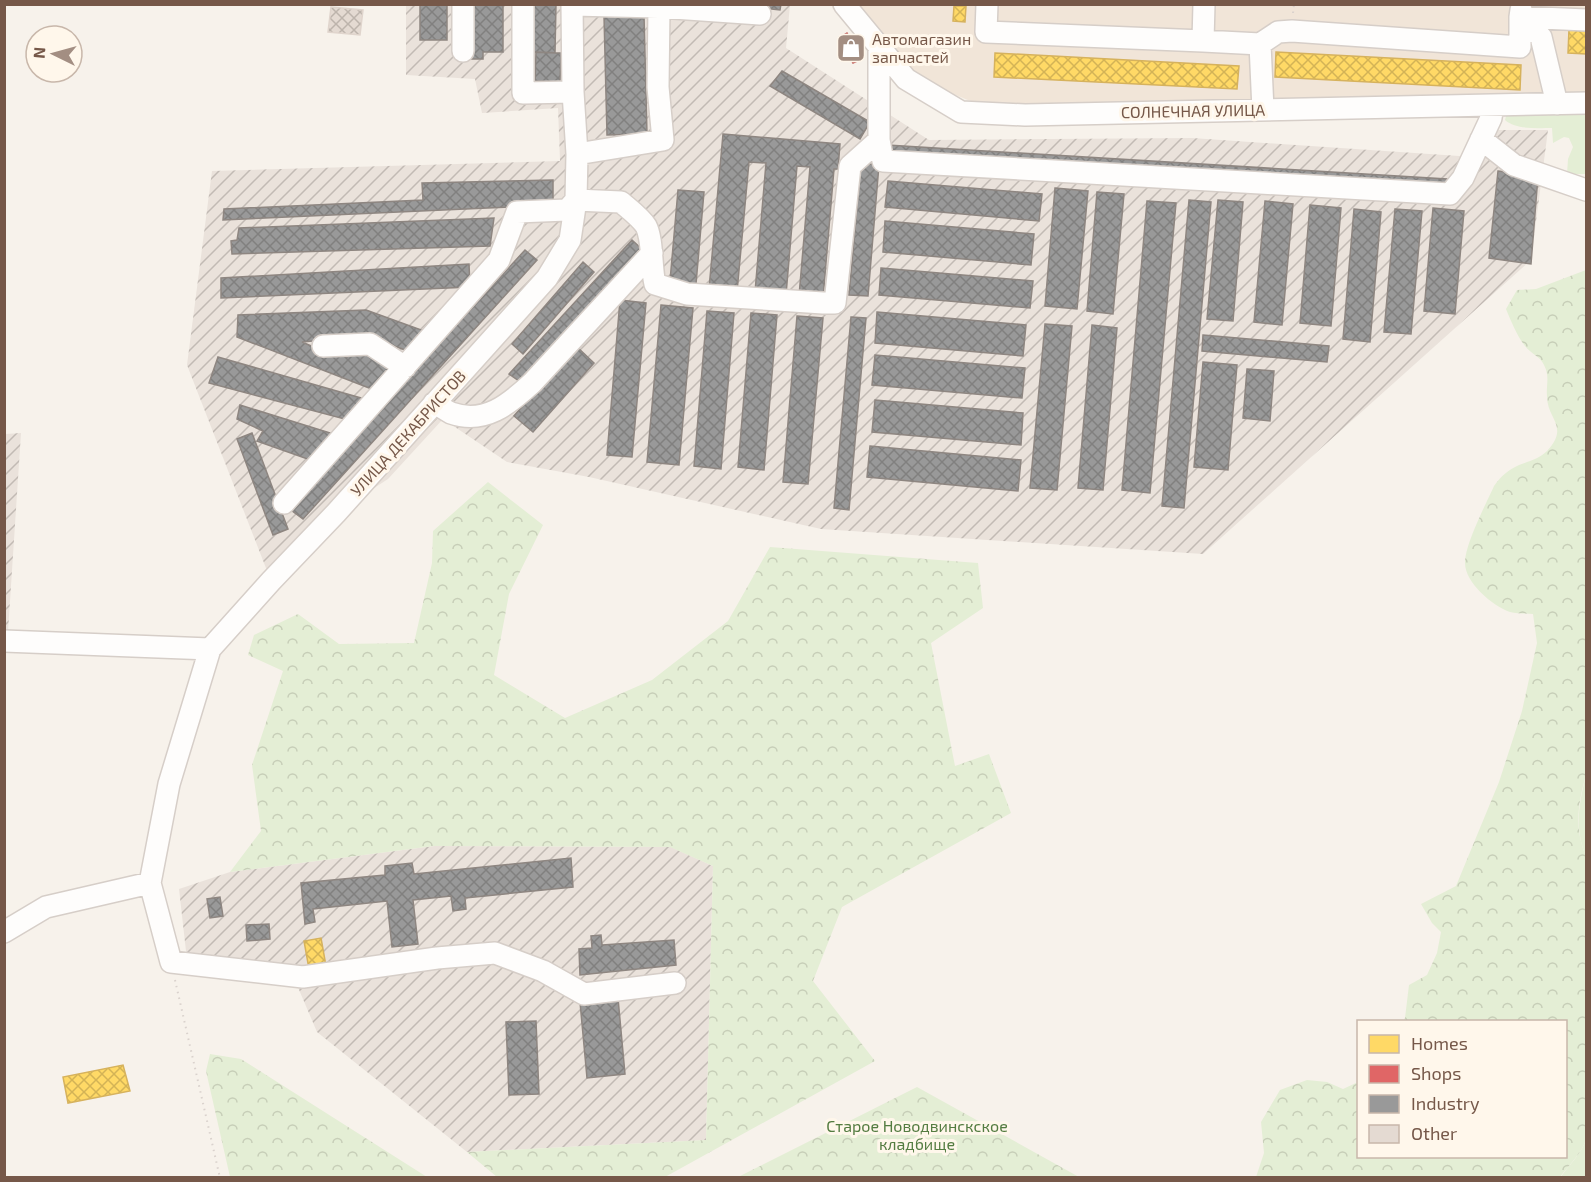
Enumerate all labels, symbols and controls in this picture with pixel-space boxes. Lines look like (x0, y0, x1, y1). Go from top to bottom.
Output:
north arrow (24, 24, 84, 84)
place label: Автомагазин запчастей (872, 29, 971, 66)
shop icon: Автомагазин запчастей (835, 32, 867, 64)
text: N (29, 46, 49, 59)
street label: СОЛНЕЧНАЯ УЛИЦА (1121, 100, 1265, 121)
street label: УЛИЦА ДЕКАБРИСТОВ (346, 366, 469, 500)
legend (1357, 1020, 1567, 1158)
text: Homes (1411, 1032, 1468, 1054)
text: Shops (1411, 1062, 1461, 1084)
text: Industry (1411, 1092, 1480, 1114)
park label: Старое Новодвинскское кладбище (826, 1116, 1008, 1153)
text: Other (1411, 1122, 1457, 1144)

